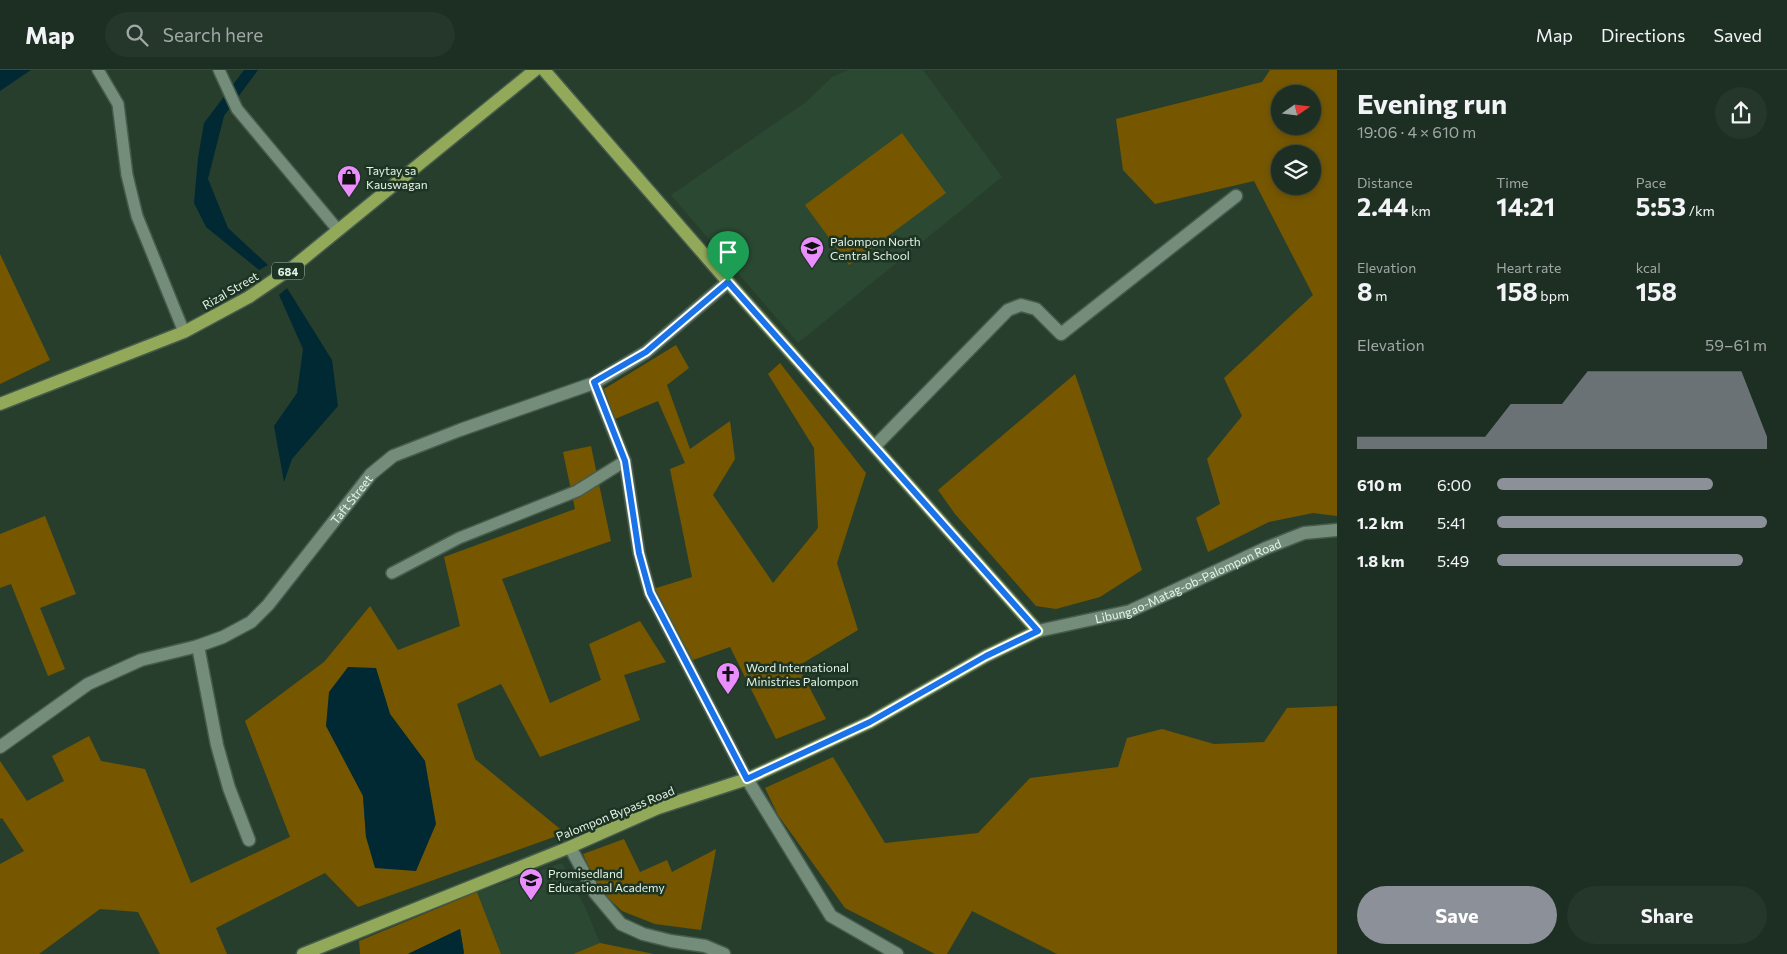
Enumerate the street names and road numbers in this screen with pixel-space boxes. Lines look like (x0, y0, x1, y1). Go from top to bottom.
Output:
road number: 684 (272, 262, 304, 280)
street label: Rizal Street (199, 268, 261, 312)
street label: Taft Street (327, 472, 375, 527)
street label: Libungao-Matag-ob-Palompon Road (1094, 536, 1283, 625)
street label: Palompon Bypass Road (554, 783, 676, 843)

